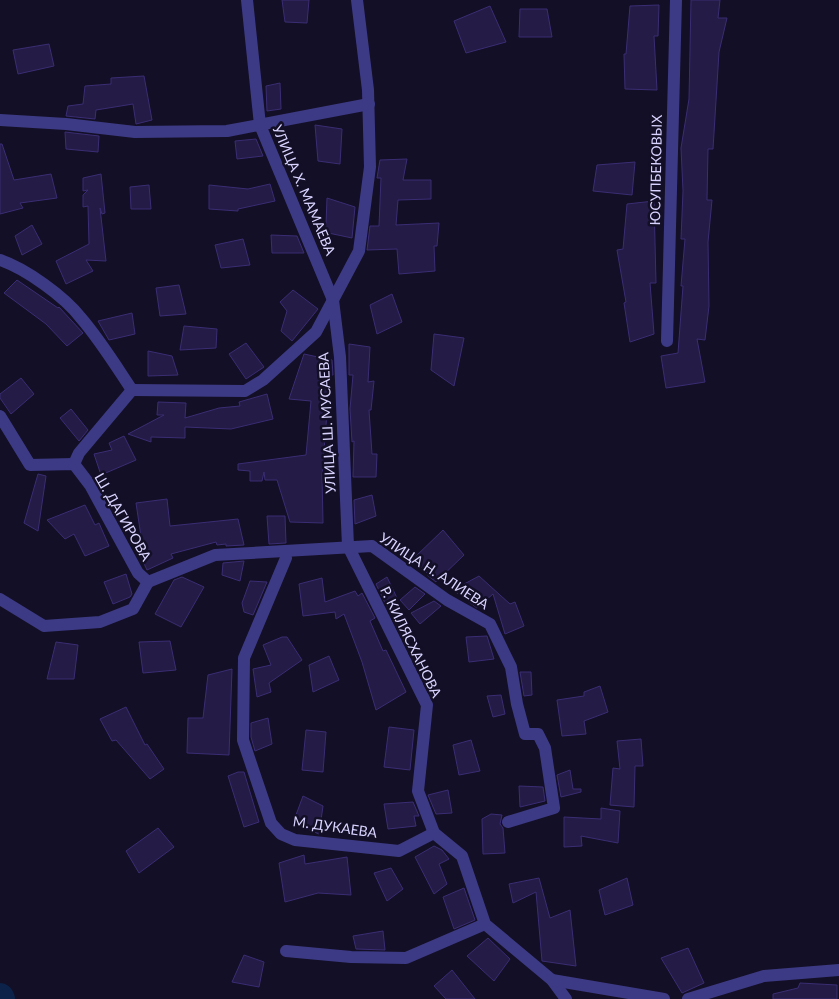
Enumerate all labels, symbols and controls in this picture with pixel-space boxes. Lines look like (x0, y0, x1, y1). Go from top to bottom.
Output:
street label: ЮСУПБЕКОВЫХ (646, 115, 665, 225)
street label: УЛИЦА Х. МАМАЕВА (269, 122, 340, 258)
street label: УЛИЦА Ш. МУСАЕВА (314, 351, 339, 494)
street label: Ш. ДАГИРОВА (91, 470, 156, 564)
street label: УЛИЦА Н. АЛИЕВА (376, 529, 493, 613)
street label: Р. КИЛЯСХАНОВА (377, 583, 446, 701)
street label: М. ДУКАЕВА (292, 812, 379, 841)

